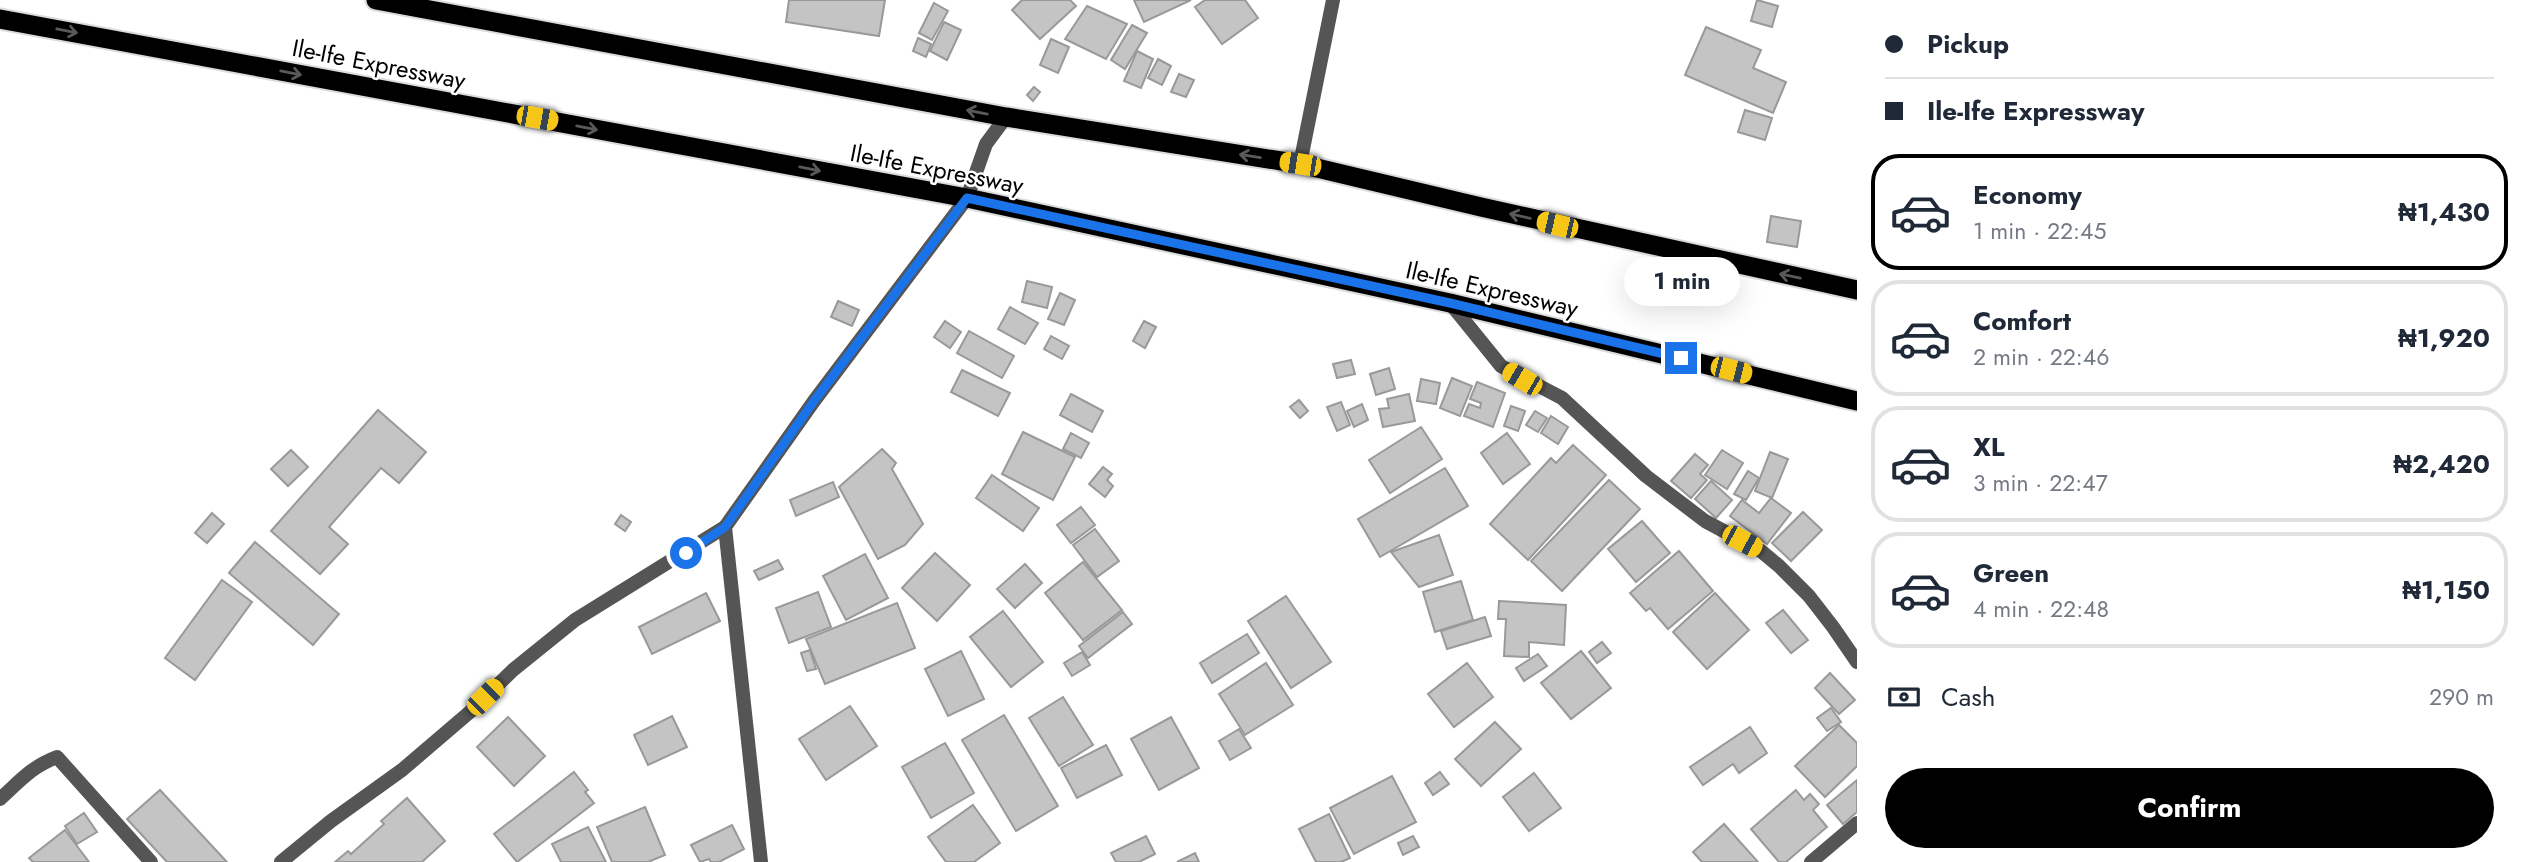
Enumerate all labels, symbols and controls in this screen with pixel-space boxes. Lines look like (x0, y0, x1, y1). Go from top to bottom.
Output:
one-way arrow (55, 25, 78, 38)
text: Pickup (1927, 25, 2009, 63)
street label: Ile-Ife Expressway (289, 30, 469, 98)
one-way arrow (279, 66, 302, 80)
text: Ile-Ife Expressway (1927, 92, 2145, 130)
car (515, 104, 560, 132)
one-way arrow (967, 105, 989, 118)
one-way arrow (575, 121, 598, 135)
street label: Ile-Ife Expressway (847, 135, 1027, 203)
one-way arrow (1240, 149, 1262, 162)
car (1278, 150, 1323, 178)
one-way arrow (798, 163, 821, 176)
text: Economy (1973, 176, 2082, 214)
icon: car (1889, 181, 1952, 244)
text: ₦1,430 (2398, 193, 2490, 231)
one-way arrow (1509, 209, 1532, 223)
car (1535, 210, 1580, 240)
text: 1 min · 22:45 (1973, 214, 2106, 248)
street label: Ile-Ife Expressway (1402, 252, 1582, 326)
callout: 1 min (1623, 256, 1739, 306)
text: 1 min (1653, 264, 1711, 298)
one-way arrow (1779, 268, 1802, 282)
text: Comfort (1973, 302, 2071, 340)
icon: car (1889, 307, 1952, 370)
text: ₦1,920 (2398, 319, 2490, 357)
text: 2 min · 22:46 (1973, 340, 2109, 374)
route end (1665, 342, 1697, 374)
car (1709, 355, 1754, 385)
car (1499, 359, 1546, 399)
text: XL (1973, 428, 2005, 466)
icon: car (1889, 433, 1952, 496)
text: ₦2,420 (2393, 445, 2490, 483)
text: 3 min · 22:47 (1973, 466, 2108, 500)
car (1719, 522, 1766, 560)
route start (670, 537, 702, 569)
text: Green (1973, 554, 2049, 592)
icon: car (1889, 559, 1952, 622)
text: ₦1,150 (2402, 571, 2490, 609)
text: 4 min · 22:48 (1973, 592, 2109, 626)
car (463, 675, 508, 719)
icon: cash (1885, 678, 1923, 716)
text: Cash (1941, 678, 1995, 716)
text: 290 m (2429, 680, 2494, 714)
button: Confirm (1885, 768, 2494, 848)

